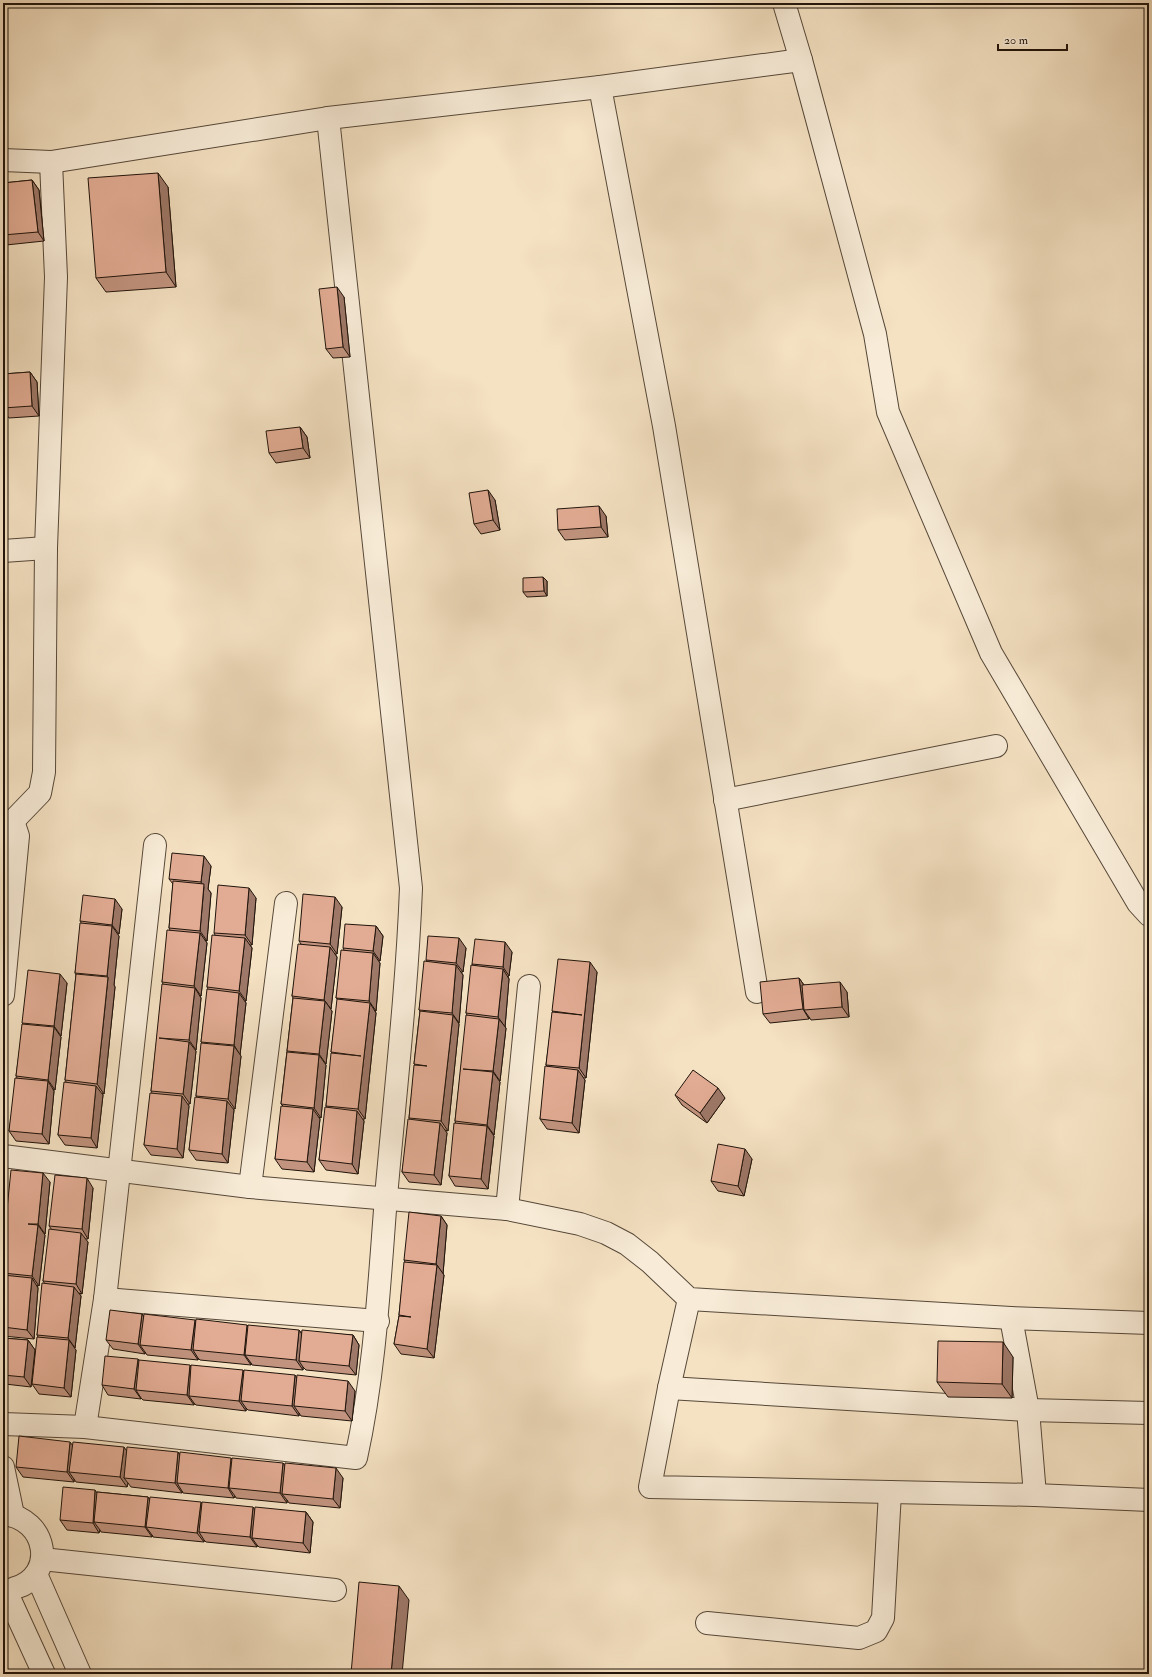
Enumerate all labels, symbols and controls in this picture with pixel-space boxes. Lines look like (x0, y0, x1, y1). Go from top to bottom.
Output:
scale bar (998, 26, 1067, 52)
text: 20 m (1004, 33, 1029, 48)

